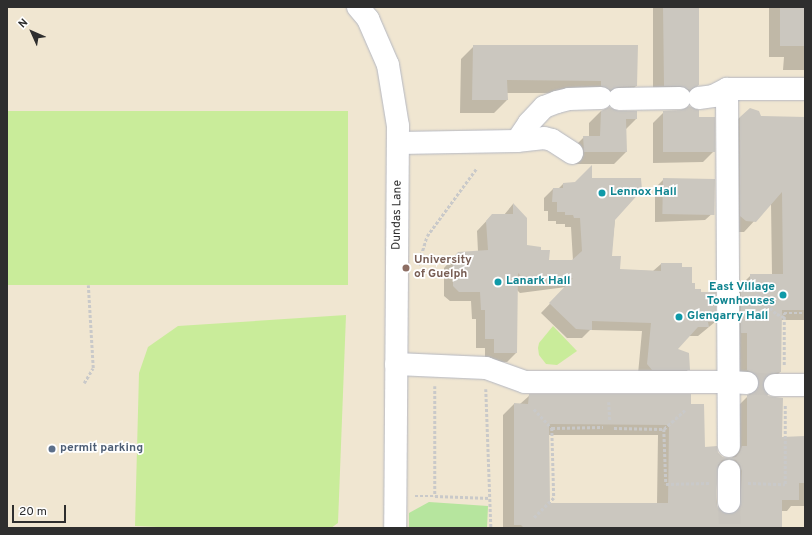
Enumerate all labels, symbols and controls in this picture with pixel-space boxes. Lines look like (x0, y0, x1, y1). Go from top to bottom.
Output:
north arrow (12, 12, 52, 52)
text: N (16, 16, 31, 31)
street label: Dundas Lane (390, 180, 406, 250)
place label: Lennox Hall (610, 186, 677, 200)
marker: Lennox Hall (597, 188, 607, 198)
place label: University of Guelph (414, 254, 472, 282)
marker: University of Guelph (401, 263, 411, 273)
place label: Lanark Hall (506, 275, 570, 289)
marker: Lanark Hall (493, 277, 503, 287)
place label: East Village Townhouses (707, 281, 775, 309)
marker: East Village Townhouses (778, 290, 788, 300)
place label: Glengarry Hall (687, 310, 768, 324)
marker: Glengarry Hall (674, 312, 684, 322)
place label: permit parking (60, 442, 143, 456)
marker: permit parking (47, 444, 57, 454)
scale bar (14, 497, 68, 523)
text: 20 m (19, 504, 47, 520)

